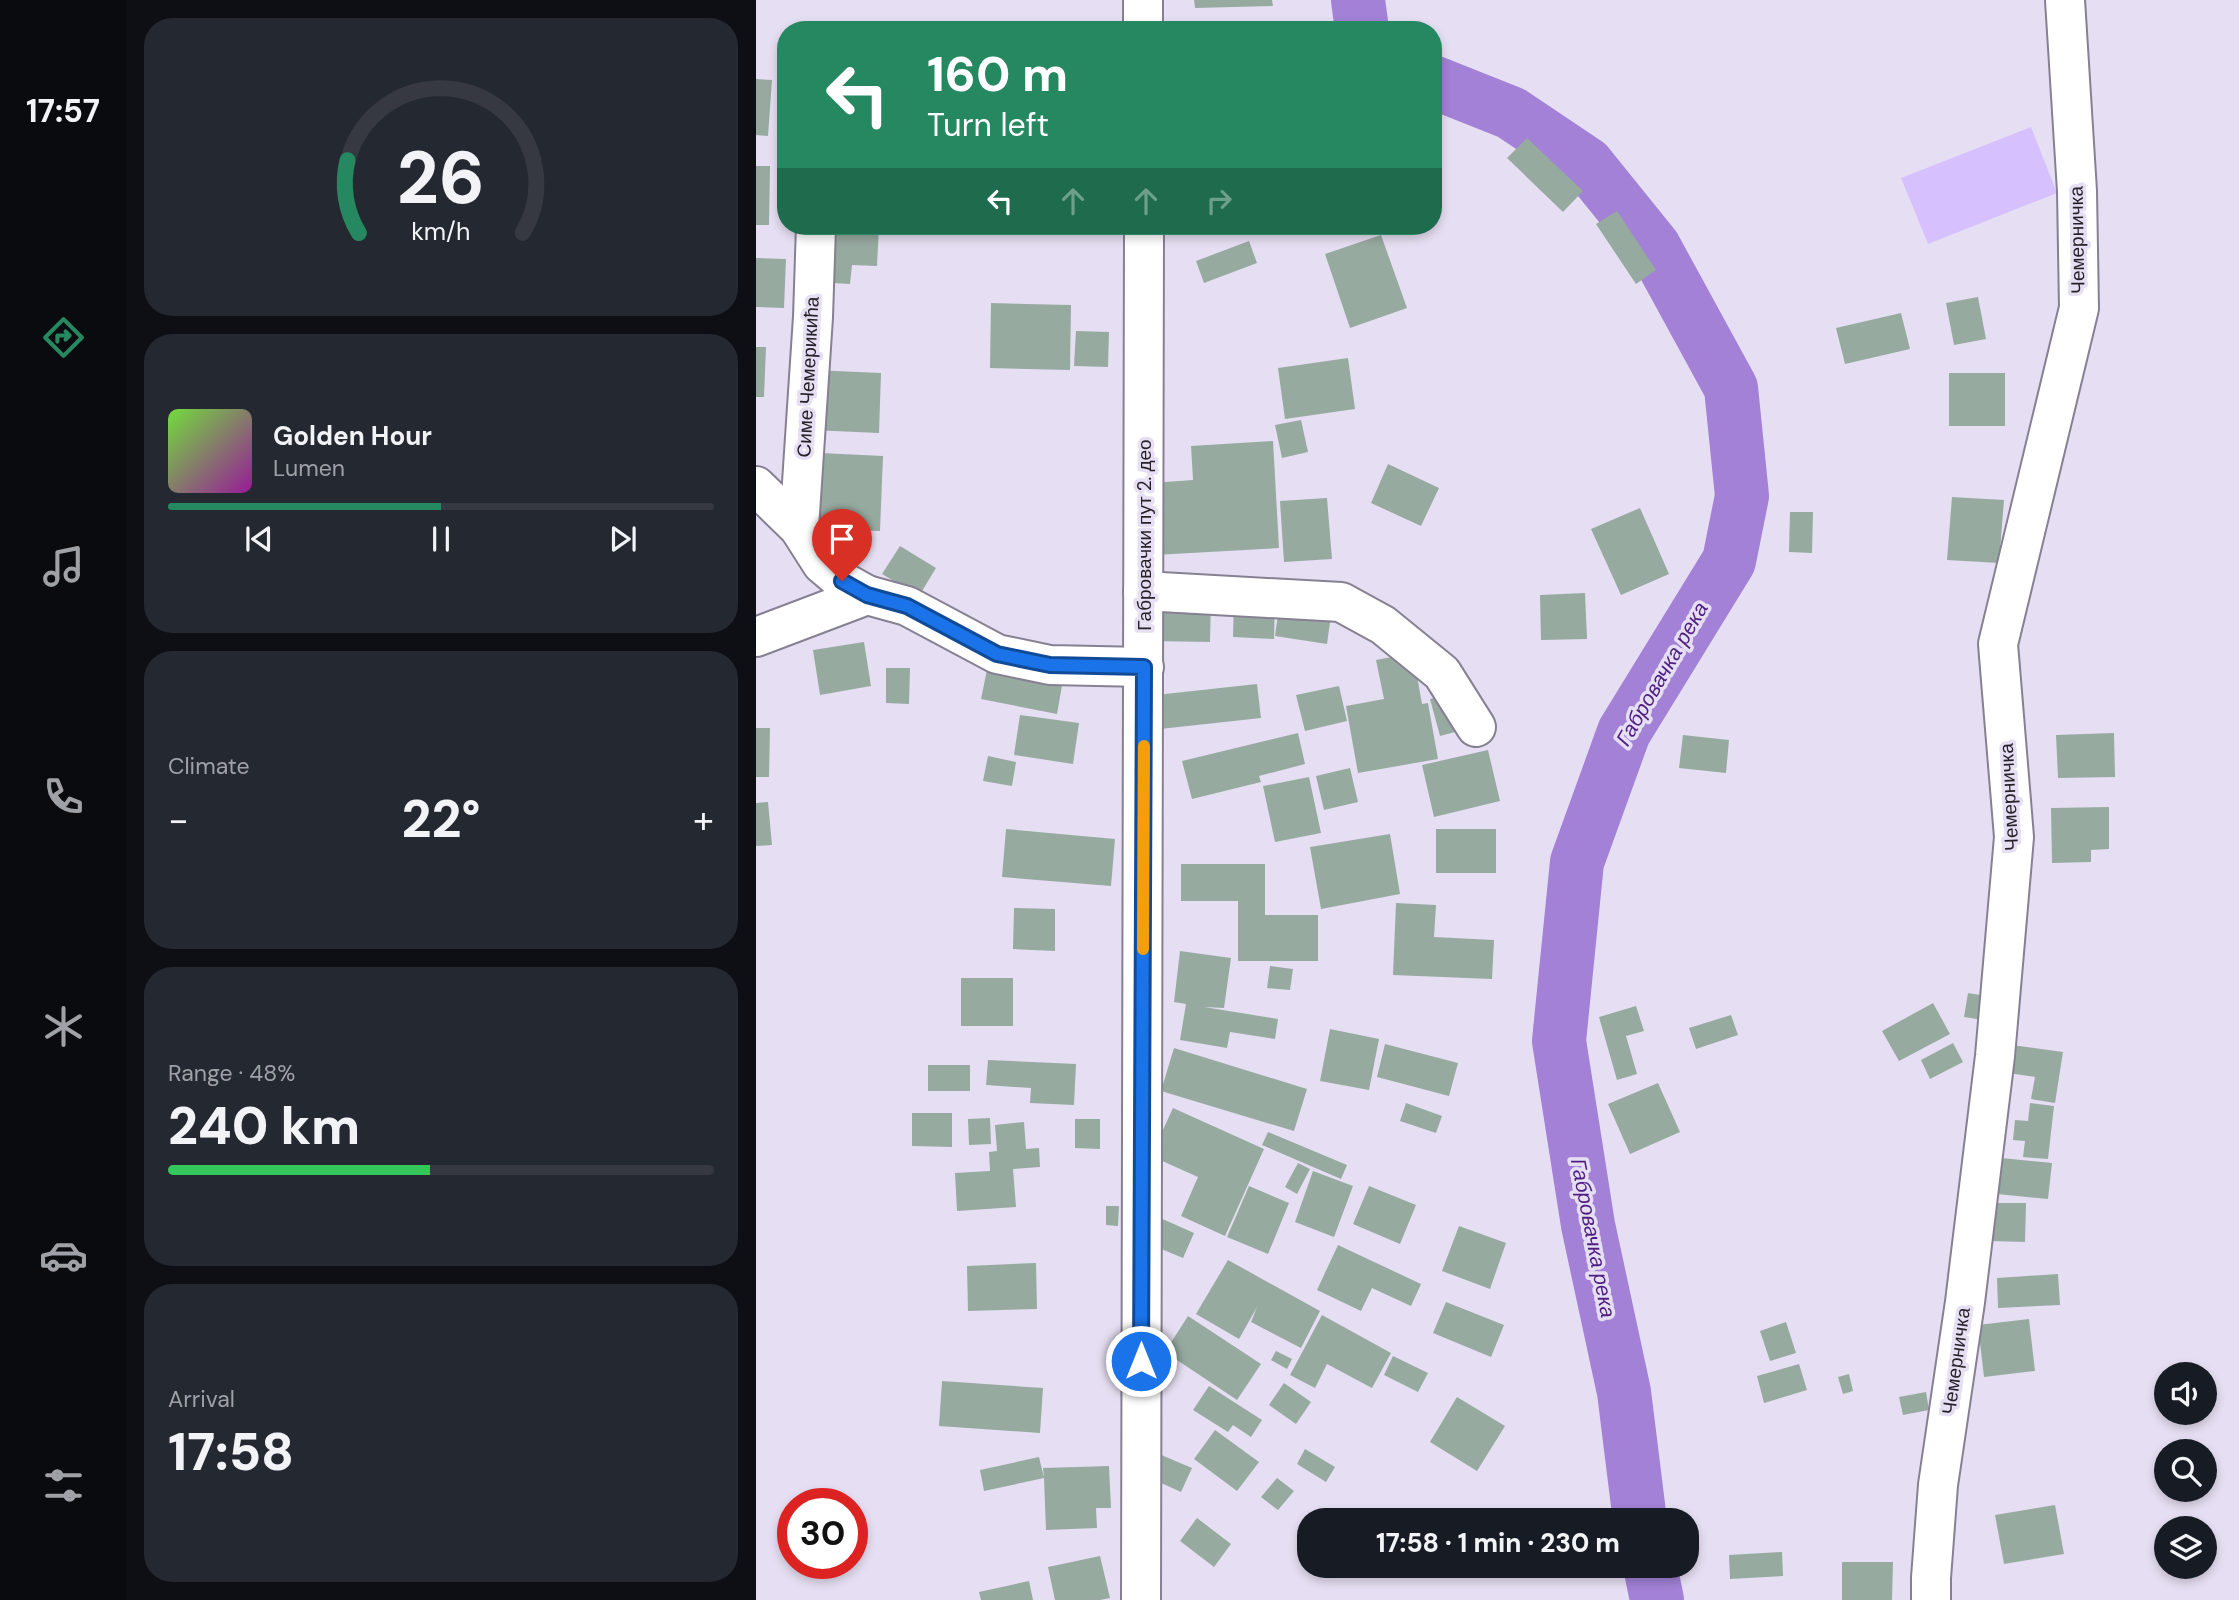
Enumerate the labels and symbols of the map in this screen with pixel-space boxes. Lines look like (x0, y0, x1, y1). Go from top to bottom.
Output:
street label: Чемерничка (2064, 185, 2090, 294)
street label: Симе Чемерикића (791, 295, 825, 458)
street label: Габровачки пут 2. део (1132, 439, 1157, 631)
pin (812, 509, 872, 581)
water label: Габровачка река (1609, 597, 1715, 751)
street label: Чемерничка (1994, 742, 2024, 851)
water label: Габровачка река (1564, 1156, 1622, 1320)
street label: Чемерничка (1936, 1305, 1976, 1416)
position arrow (1104, 1324, 1178, 1398)
speed limit sign: 30 (777, 1488, 868, 1579)

